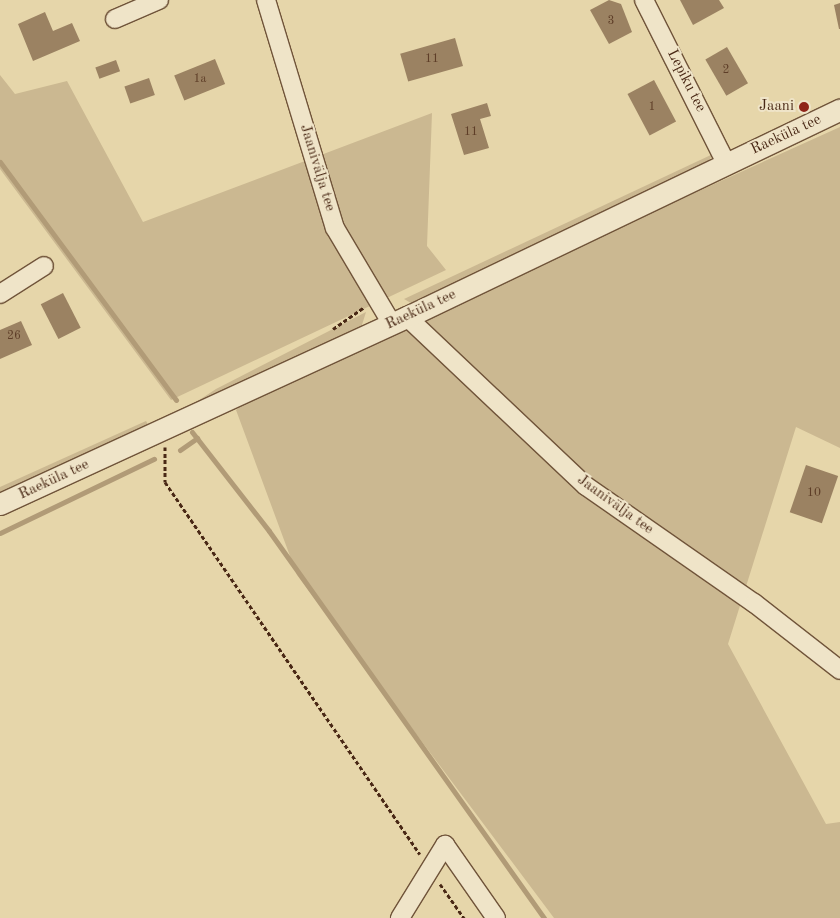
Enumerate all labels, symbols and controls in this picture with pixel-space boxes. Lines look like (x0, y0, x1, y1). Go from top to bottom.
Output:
house number: 3 (608, 15, 614, 29)
street label: Lepiku tee (663, 47, 709, 115)
house number: 11 (425, 53, 439, 67)
house number: 2 (723, 64, 729, 78)
house number: 1a (194, 73, 206, 87)
place label: Jaani (759, 98, 794, 116)
house number: 1 (649, 101, 655, 115)
marker: Jaani (798, 101, 810, 113)
street label: Raeküla tee (748, 111, 824, 159)
street label: Jaanivälja tee (295, 122, 339, 214)
house number: 11 (464, 126, 478, 140)
street label: Raeküla tee (383, 286, 459, 334)
house number: 26 (7, 330, 21, 344)
street label: Raeküla tee (16, 456, 92, 504)
street label: Jaanivälja tee (573, 471, 657, 539)
house number: 10 (807, 487, 821, 501)

